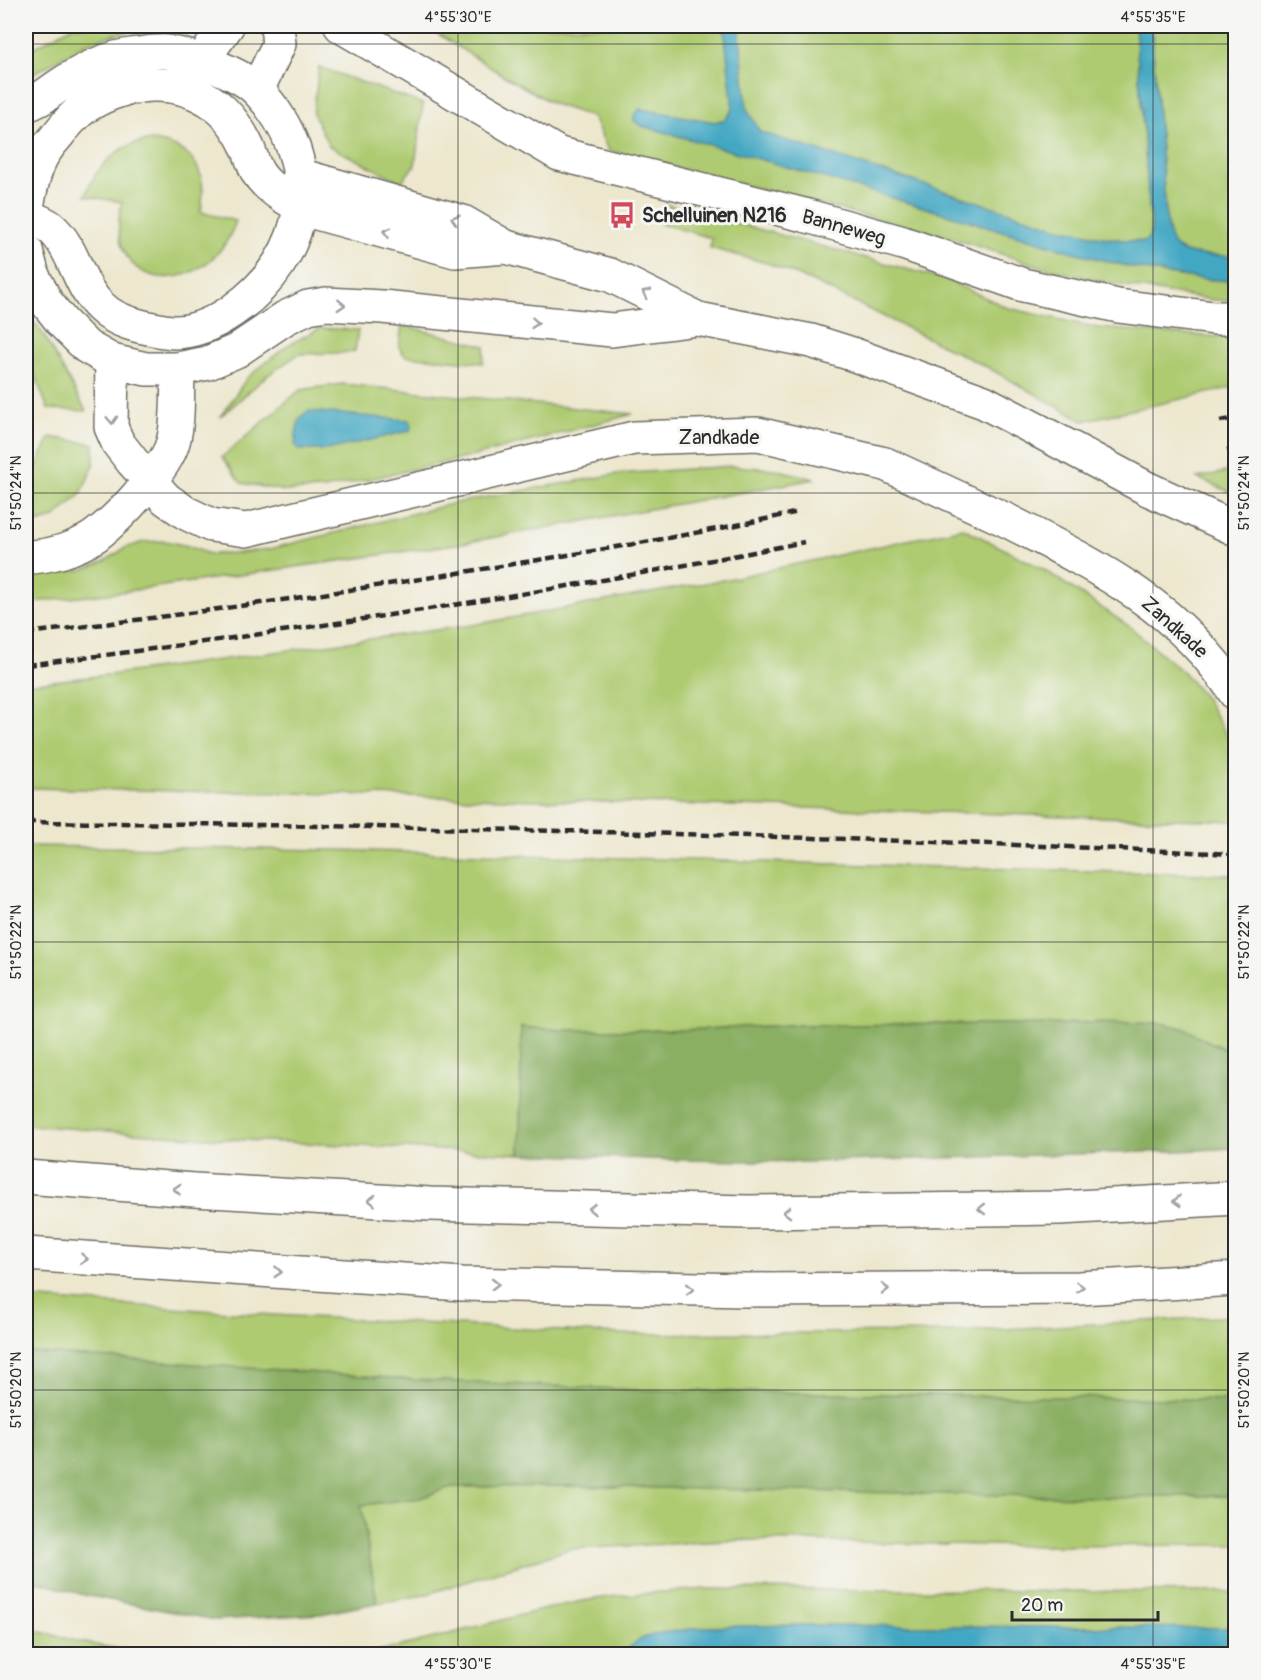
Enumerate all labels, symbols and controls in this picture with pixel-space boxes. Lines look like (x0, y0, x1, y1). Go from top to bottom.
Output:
text: 4°55'30"E (424, 8, 492, 27)
text: 4°55'35"E (1121, 8, 1186, 27)
bus stop icon: Schelluinen N216 (607, 200, 637, 230)
place label: Schelluinen N216 (642, 203, 787, 228)
street label: Banneweg (799, 204, 889, 251)
one-way arrow (450, 214, 461, 226)
one-way arrow (382, 227, 392, 239)
one-way arrow (642, 289, 652, 300)
one-way arrow (336, 298, 345, 311)
one-way arrow (530, 316, 539, 329)
one-way arrow (105, 415, 118, 424)
street label: Zandkade (679, 425, 760, 450)
text: 51°50'24"N (7, 455, 26, 531)
text: 51°50'24"N (1235, 455, 1254, 531)
street label: Zandkade (1136, 591, 1213, 664)
text: 51°50'22"N (7, 905, 26, 979)
text: 51°50'22"N (1235, 905, 1254, 979)
one-way arrow (173, 1182, 182, 1195)
one-way arrow (368, 1194, 377, 1207)
one-way arrow (1173, 1195, 1182, 1208)
one-way arrow (588, 1202, 597, 1215)
one-way arrow (978, 1203, 987, 1215)
one-way arrow (783, 1206, 792, 1218)
one-way arrow (79, 1252, 88, 1265)
one-way arrow (274, 1265, 283, 1278)
one-way arrow (491, 1278, 500, 1291)
one-way arrow (1076, 1281, 1085, 1294)
one-way arrow (686, 1283, 695, 1295)
one-way arrow (881, 1283, 890, 1295)
text: 51°50'20"N (7, 1352, 26, 1428)
text: 51°50'20"N (1235, 1352, 1254, 1428)
scale bar (1012, 1584, 1158, 1622)
text: 20 m (1021, 1594, 1063, 1617)
text: 4°55'30"E (424, 1655, 492, 1674)
text: 4°55'35"E (1121, 1655, 1186, 1674)

